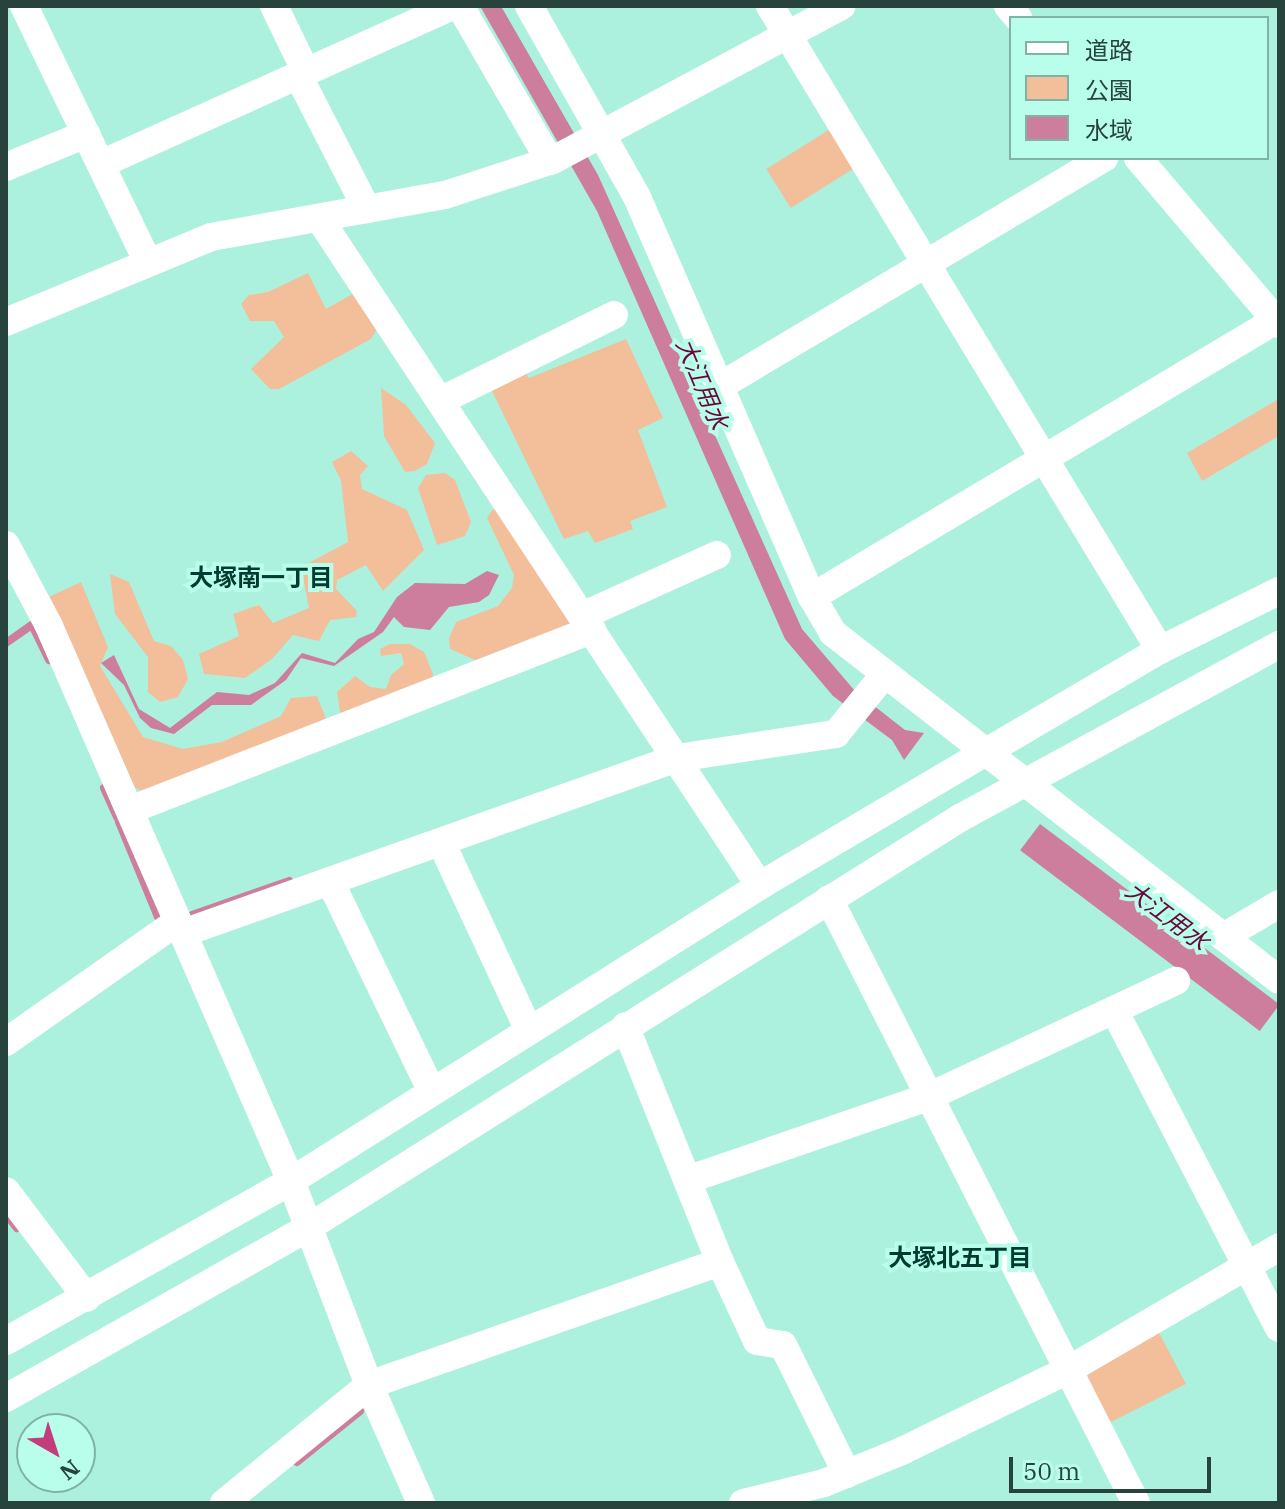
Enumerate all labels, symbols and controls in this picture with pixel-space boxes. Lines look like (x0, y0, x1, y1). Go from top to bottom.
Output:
legend (1009, 16, 1269, 160)
text: 道路 (1085, 34, 1133, 66)
text: 公園 (1085, 74, 1133, 106)
text: 水域 (1085, 114, 1133, 146)
water label: 大江用水 (670, 334, 734, 434)
district label: 大塚南一丁目 (189, 564, 333, 592)
water label: 大江用水 (1120, 876, 1214, 956)
district label: 大塚北五丁目 (888, 1244, 1032, 1272)
north arrow (16, 1413, 96, 1493)
scale bar (1013, 1441, 1215, 1491)
text: N (54, 1454, 86, 1487)
text: 50 m (1023, 1455, 1080, 1487)

